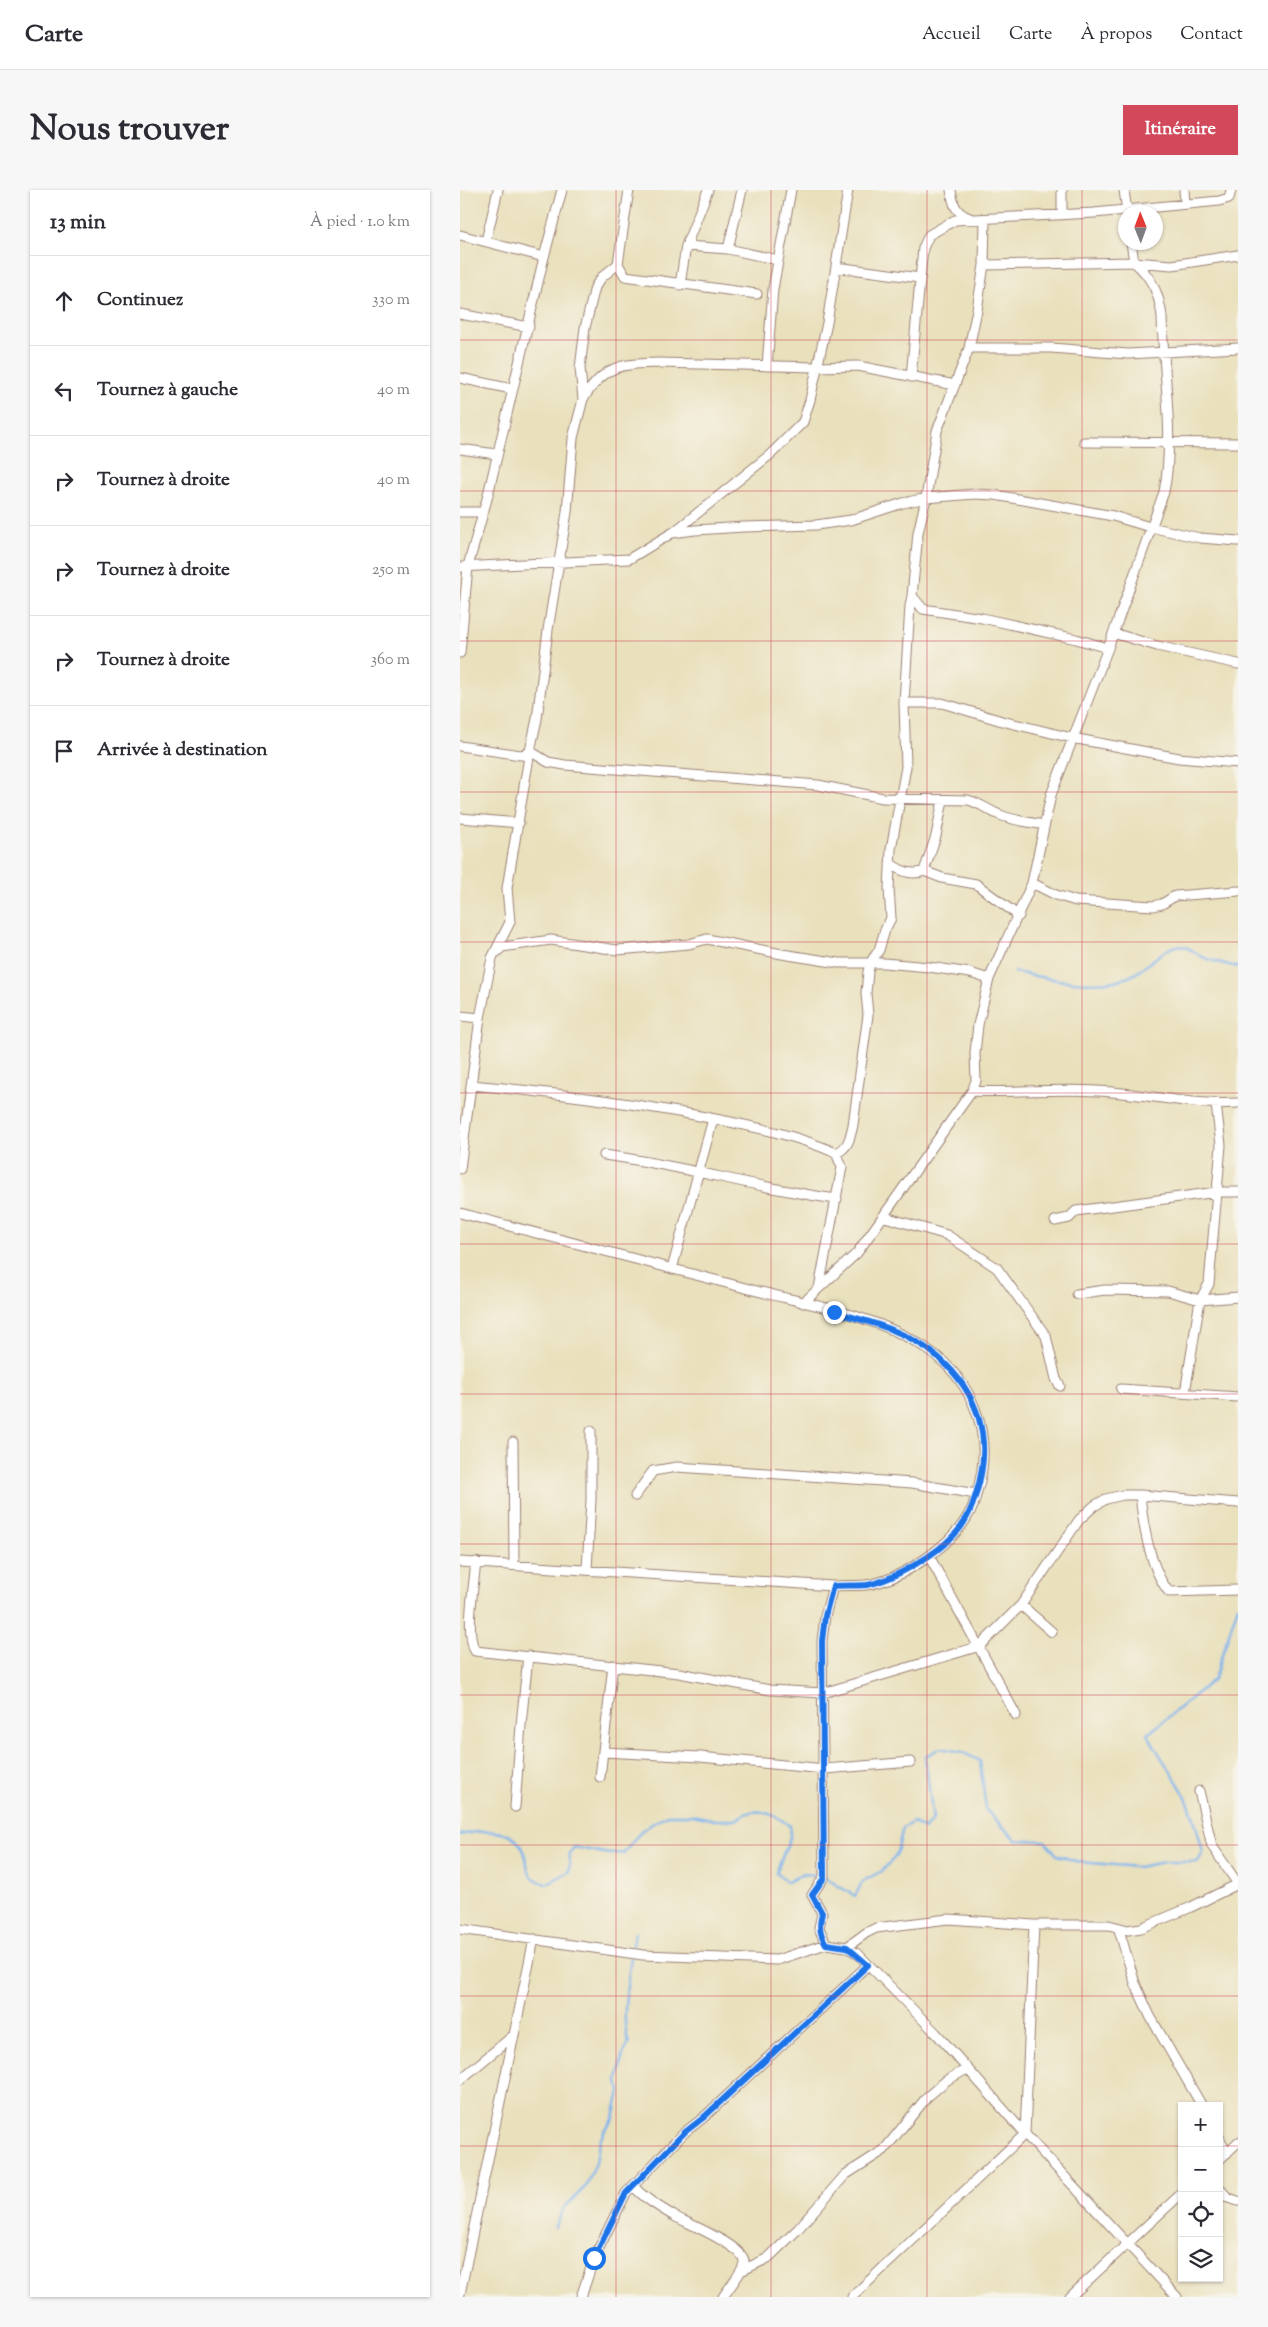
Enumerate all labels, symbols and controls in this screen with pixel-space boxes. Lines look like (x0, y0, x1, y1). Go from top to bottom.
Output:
text: Carte (25, 18, 83, 52)
text: Accueil (922, 22, 981, 48)
text: Carte (1009, 22, 1053, 48)
text: À propos (1081, 22, 1152, 48)
text: Contact (1180, 22, 1243, 48)
text: Nous trouver (30, 105, 229, 156)
button: Itinéraire (1123, 105, 1238, 155)
north arrow (1118, 205, 1163, 250)
text: 13 min (50, 208, 106, 238)
text: À pied · 1.0 km (310, 211, 410, 234)
icon: ahead (50, 287, 78, 315)
text: Continuez (97, 287, 183, 314)
text: 330 m (372, 289, 410, 312)
icon: left (50, 377, 78, 405)
text: Tournez à gauche (97, 377, 238, 404)
text: 40 m (377, 379, 410, 402)
icon: right (50, 467, 78, 495)
text: Tournez à droite (97, 467, 230, 494)
text: 40 m (377, 469, 410, 492)
icon: right (50, 557, 78, 585)
text: Tournez à droite (97, 557, 230, 584)
text: 250 m (372, 559, 410, 582)
icon: right (50, 647, 78, 675)
text: Tournez à droite (97, 647, 230, 674)
text: 360 m (371, 649, 410, 672)
icon: arrive (50, 737, 78, 765)
text: Arrivée à destination (97, 737, 268, 764)
route end (823, 1301, 846, 1324)
map controls (1178, 2102, 1223, 2282)
button: + (1178, 2102, 1223, 2147)
button: − (1178, 2147, 1223, 2192)
button: locate (1178, 2192, 1223, 2237)
button: layers (1178, 2237, 1223, 2282)
route start (583, 2247, 606, 2270)

